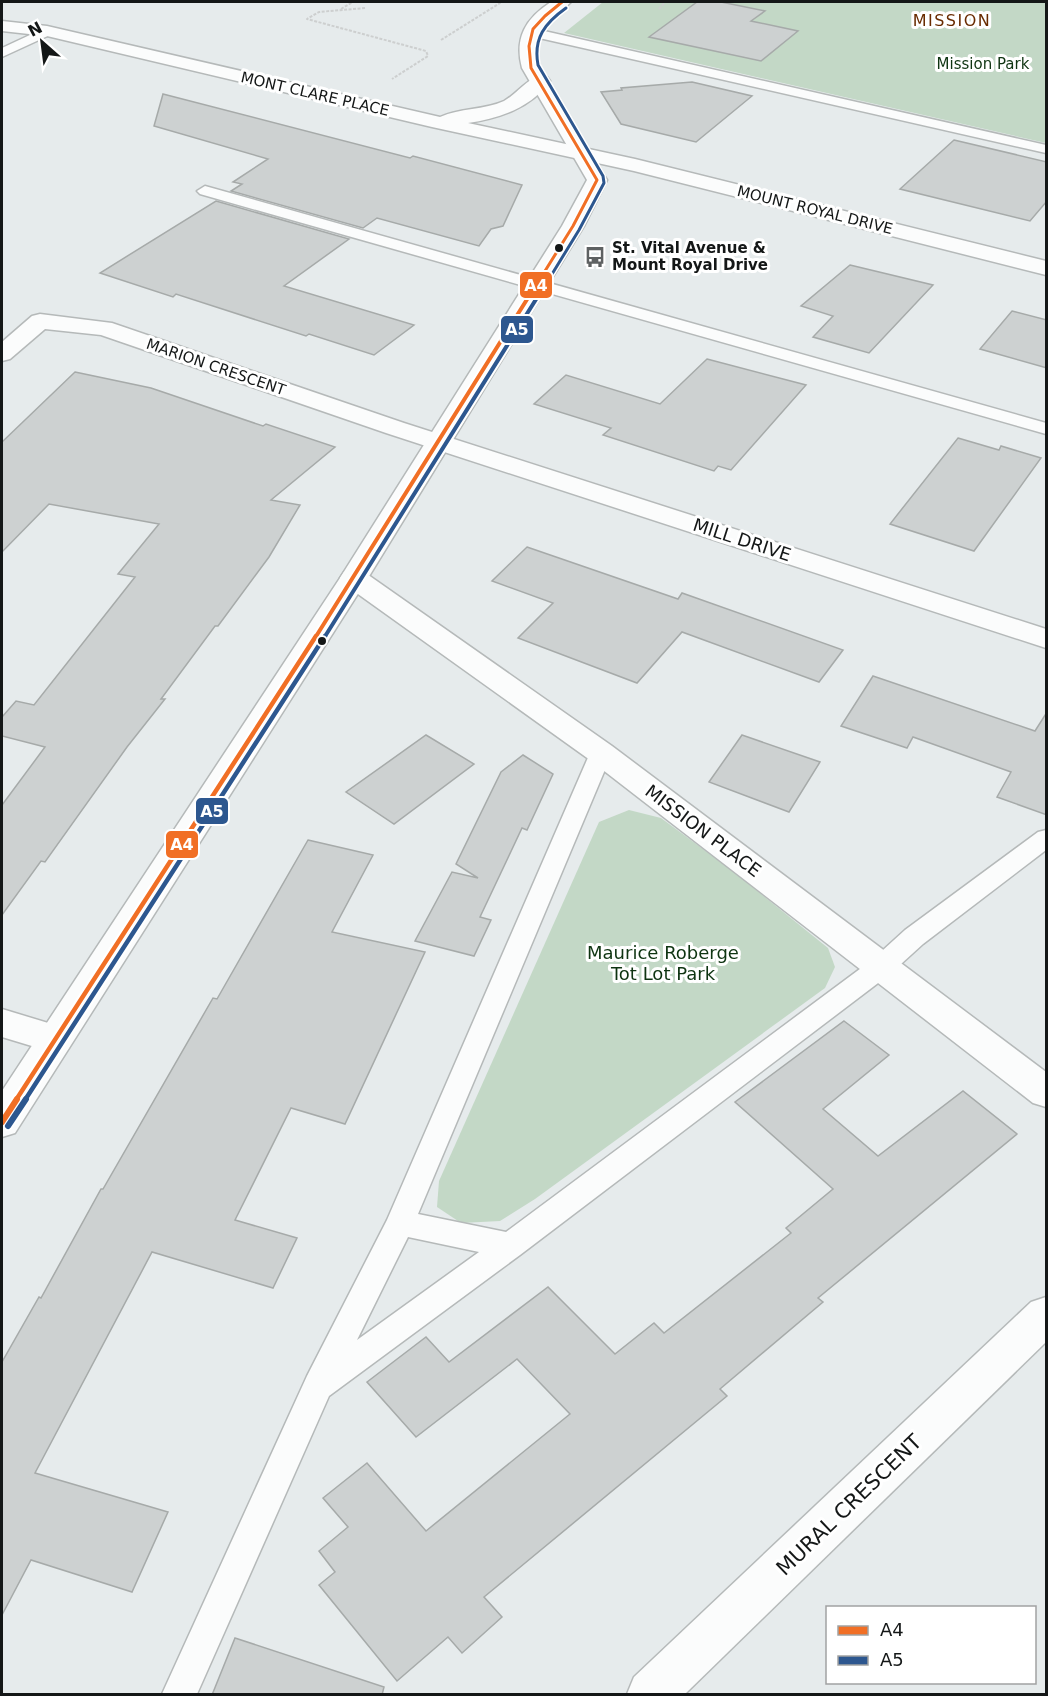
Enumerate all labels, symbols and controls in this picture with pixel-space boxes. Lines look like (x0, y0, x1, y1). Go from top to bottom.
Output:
district label: MISSION (913, 11, 991, 30)
north arrow (12, 12, 72, 72)
text: N (25, 18, 46, 41)
park label: Mission Park (937, 55, 1030, 73)
street label: MONT CLARE PLACE (239, 68, 391, 120)
street label: MOUNT ROYAL DRIVE (735, 182, 895, 238)
place label: St. Vital Avenue & Mount Royal Drive (612, 239, 768, 274)
unlabelled marker (553, 242, 565, 254)
bus stop icon: St. Vital Avenue & Mount Royal Drive (583, 245, 607, 269)
line badge: A4 (519, 271, 553, 299)
text: A4 (524, 276, 548, 295)
line badge: A5 (500, 315, 534, 344)
text: A5 (505, 320, 529, 339)
street label: MARION CRESCENT (144, 335, 289, 400)
street label: MILL DRIVE (690, 514, 794, 565)
unlabelled marker (316, 635, 328, 647)
street label: MISSION PLACE (641, 780, 765, 881)
line badge: A5 (195, 797, 229, 825)
text: A5 (200, 802, 224, 821)
line badge: A4 (165, 830, 199, 859)
text: A4 (170, 835, 194, 854)
park label: Maurice Roberge Tot Lot Park (587, 942, 739, 984)
street label: MURAL CRESCENT (772, 1429, 927, 1580)
legend (826, 1606, 1036, 1684)
text: A4 (880, 1619, 904, 1640)
text: A5 (880, 1649, 904, 1670)

